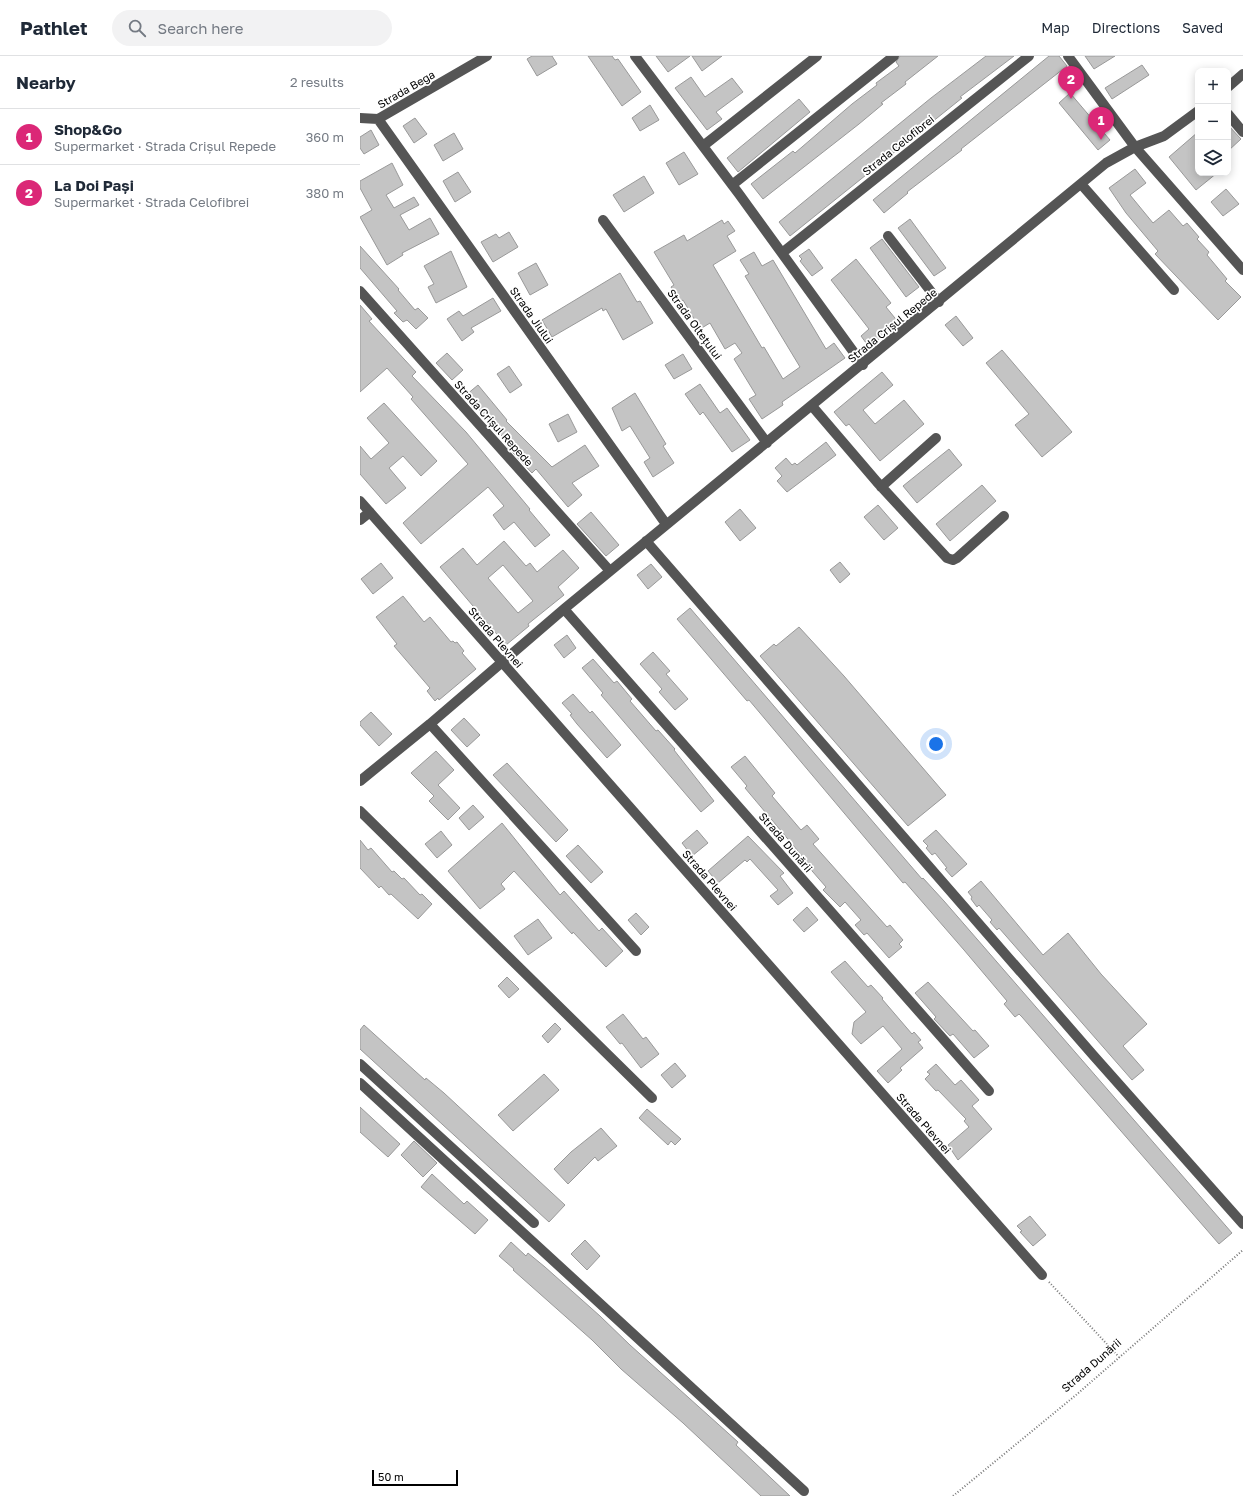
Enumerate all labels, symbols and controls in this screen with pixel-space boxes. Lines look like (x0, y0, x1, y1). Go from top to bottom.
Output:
search box (112, 10, 392, 46)
text: Pathlet (20, 16, 88, 39)
icon: search (126, 17, 148, 39)
text: Search here (158, 19, 244, 37)
text: Map (1041, 19, 1070, 36)
text: Directions (1092, 19, 1160, 36)
text: Saved (1182, 19, 1223, 36)
pin: 2 (1058, 66, 1084, 99)
street label: Strada Bega (375, 67, 437, 111)
map controls (1195, 68, 1231, 176)
button: + (1195, 68, 1231, 104)
text: Nearby (16, 72, 76, 93)
text: 2 results (290, 74, 344, 90)
button: − (1195, 104, 1231, 140)
pin: 1 (1088, 107, 1114, 140)
street label: Strada Celofibrei (860, 112, 936, 178)
text: Shop&Go (54, 120, 122, 138)
text: 1 (26, 129, 32, 145)
text: 360 m (306, 129, 344, 145)
text: Supermarket · Strada Crișul Repede (54, 138, 276, 154)
button: layers (1195, 140, 1231, 176)
text: La Doi Pași (54, 176, 134, 194)
text: 2 (25, 185, 33, 201)
text: 380 m (306, 185, 344, 201)
text: Supermarket · Strada Celofibrei (54, 194, 249, 210)
street label: Strada Jiului (508, 284, 556, 346)
street label: Strada Crișul Repede (845, 285, 940, 366)
street label: Strada Oltețului (664, 286, 725, 362)
street label: Strada Crișul Repede (451, 377, 536, 469)
street label: Strada Plevnei (466, 604, 526, 670)
your location (926, 734, 946, 754)
street label: Strada Dunării (757, 809, 815, 875)
street label: Strada Plevnei (680, 847, 740, 913)
street label: Strada Plevnei (894, 1090, 954, 1156)
street label: Strada Dunării (1058, 1336, 1124, 1394)
scale bar (372, 1468, 458, 1487)
text: 50 m (378, 1470, 404, 1483)

